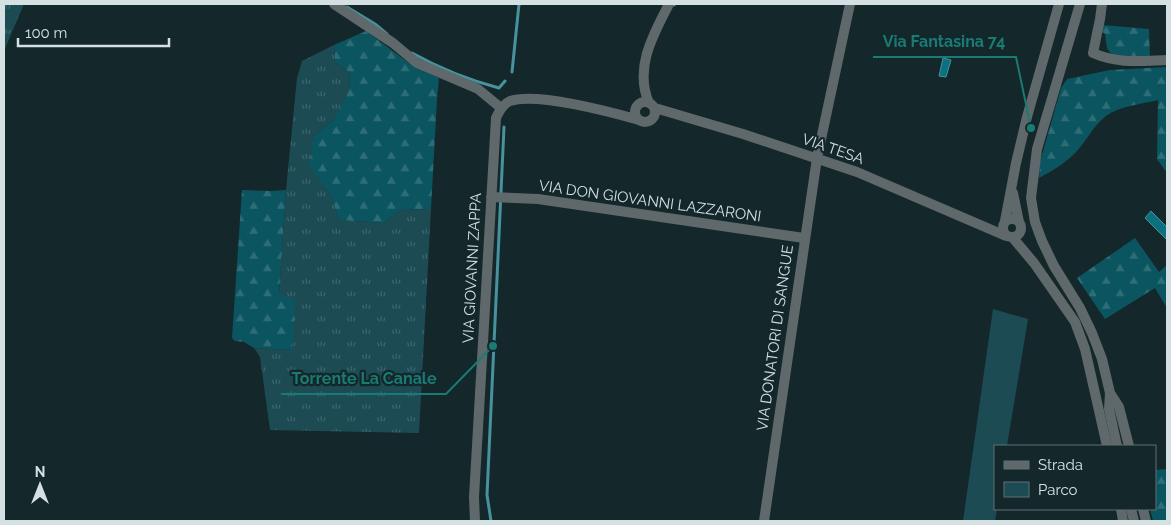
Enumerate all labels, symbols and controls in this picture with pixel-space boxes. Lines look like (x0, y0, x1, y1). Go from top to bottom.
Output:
scale bar (18, 15, 169, 47)
text: 100 m (25, 24, 67, 42)
callout: Via Fantasina 74 (873, 26, 1016, 57)
text: Via Fantasina 74 (883, 32, 1005, 51)
street label: VIA TESA (800, 130, 866, 168)
street label: VIA DON GIOVANNI LAZZARONI (538, 176, 762, 226)
street label: VIA GIOVANNI ZAPPA (459, 192, 485, 344)
street label: VIA DONATORI DI SANGUE (753, 244, 797, 432)
callout: Torrente La Canale (281, 363, 446, 394)
text: Torrente La Canale (292, 369, 437, 388)
legend (994, 445, 1156, 510)
text: Strada (1038, 456, 1083, 474)
north arrow (15, 460, 65, 510)
text: N (35, 464, 45, 480)
text: Parco (1038, 481, 1078, 499)

